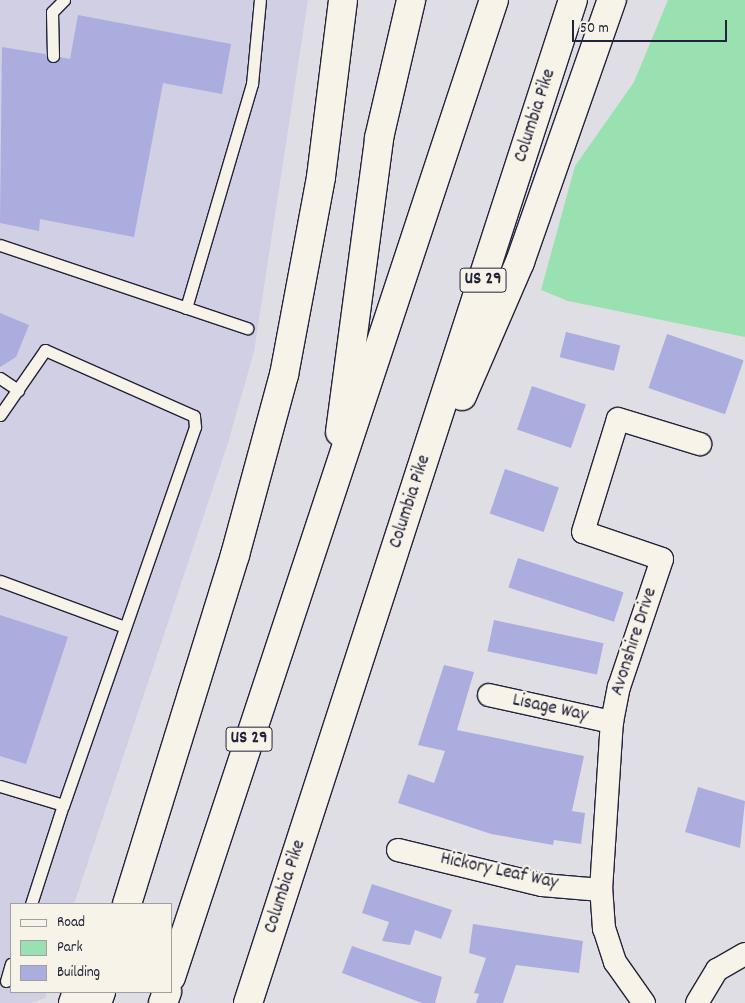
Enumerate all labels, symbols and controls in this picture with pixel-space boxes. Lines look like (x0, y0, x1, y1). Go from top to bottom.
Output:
scale bar (575, 10, 730, 42)
text: 50 m (580, 18, 609, 40)
street label: Columbia Pike (510, 66, 562, 166)
road number: US 29 (459, 264, 507, 296)
street label: Columbia Pike (385, 452, 437, 552)
street label: Avonshire Drive (607, 585, 663, 699)
street label: Lisage Way (510, 690, 590, 728)
road number: US 29 (225, 724, 273, 754)
street label: Columbia Pike (260, 837, 312, 937)
street label: Hickory Leaf Way (438, 848, 560, 896)
legend (10, 903, 172, 993)
text: Road (57, 912, 85, 934)
text: Park (57, 937, 83, 959)
text: Building (57, 962, 100, 984)

